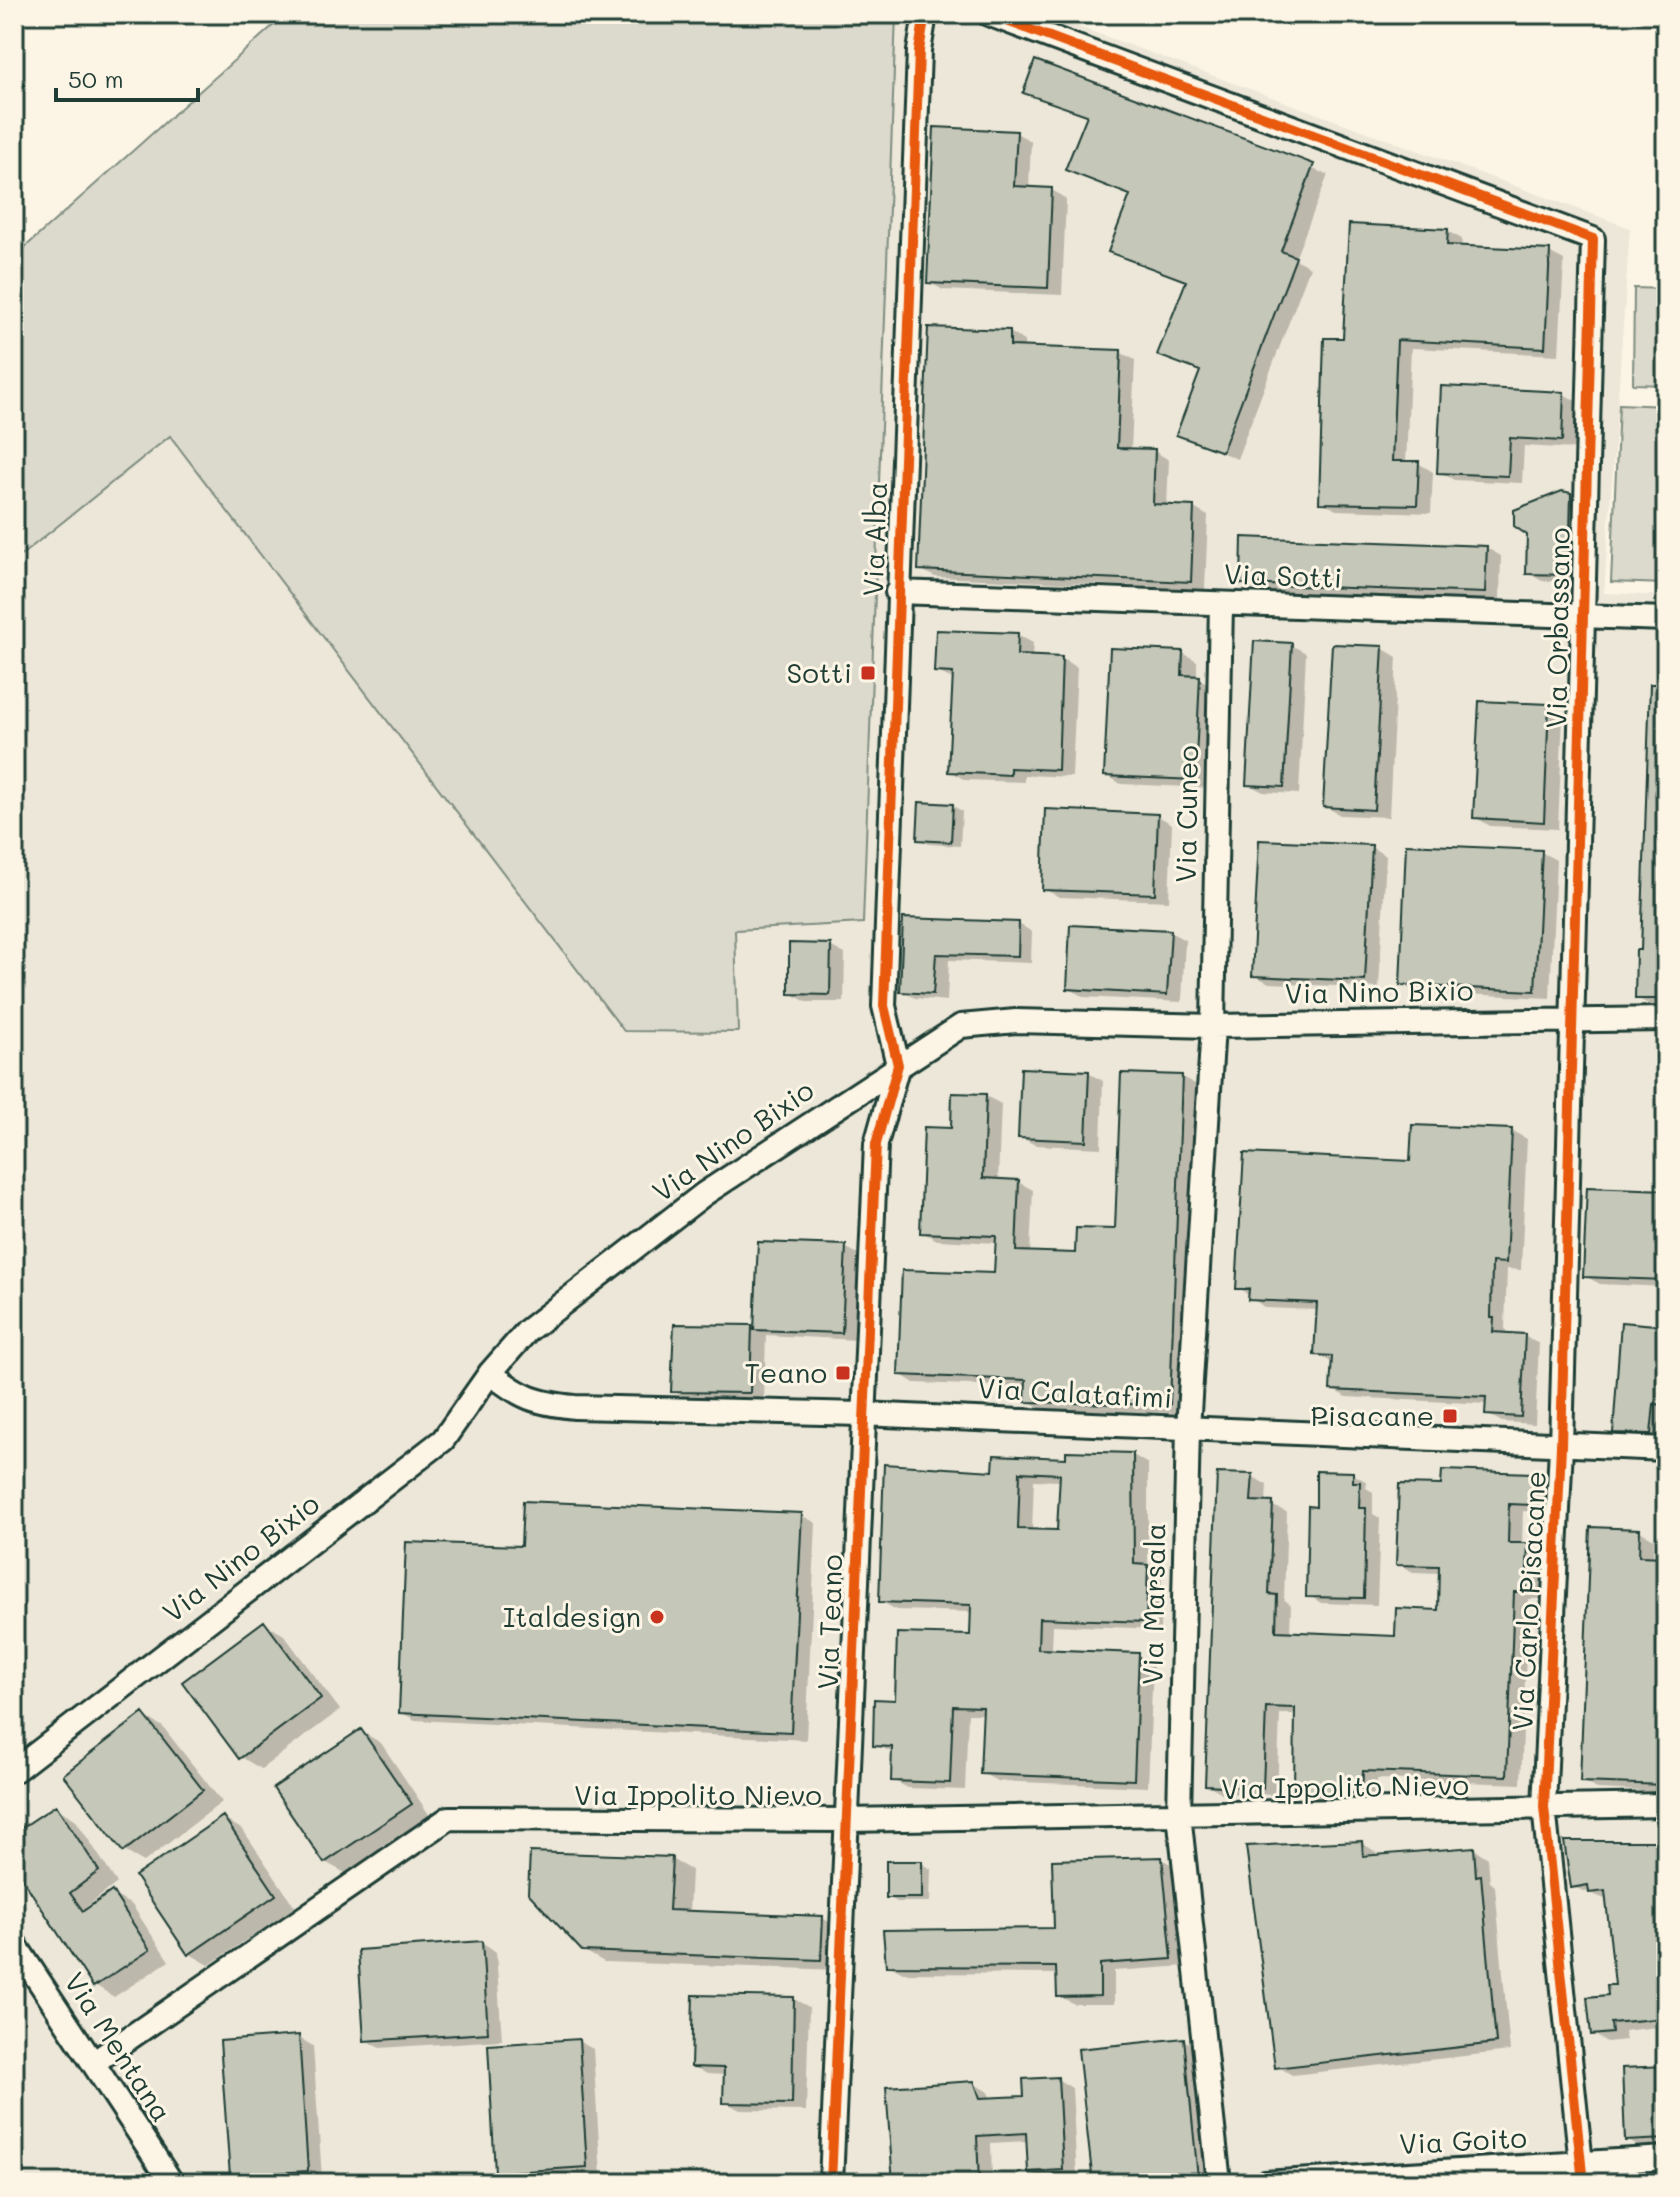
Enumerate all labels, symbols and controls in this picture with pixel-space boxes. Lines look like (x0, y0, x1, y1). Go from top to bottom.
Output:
scale bar (56, 52, 198, 102)
text: 50 m (68, 63, 124, 94)
street label: Via Alba (854, 481, 894, 597)
street label: Via Orbassano (1537, 527, 1577, 729)
street label: Via Sotti (1223, 555, 1343, 595)
place label: Sotti (786, 654, 852, 690)
marker: Sotti (859, 664, 877, 682)
street label: Via Cuneo (1167, 745, 1205, 883)
street label: Via Nino Bixio (1284, 971, 1474, 1011)
street label: Via Nino Bixio (645, 1071, 820, 1209)
place label: Teano (745, 1354, 827, 1390)
marker: Teano (834, 1364, 852, 1382)
street label: Via Calatafimi (977, 1369, 1173, 1415)
place label: Pisacane (1311, 1397, 1434, 1433)
marker: Pisacane (1441, 1407, 1459, 1425)
street label: Via Carlo Pisacane (1503, 1470, 1553, 1732)
street label: Via Nino Bixio (155, 1485, 326, 1629)
street label: Via Marsala (1134, 1523, 1172, 1685)
street label: Via Teano (809, 1554, 849, 1690)
place label: Italdesign (503, 1598, 641, 1634)
marker: Italdesign (648, 1608, 666, 1626)
street label: Via Ippolito Nievo (1221, 1766, 1469, 1806)
street label: Via Ippolito Nievo (574, 1776, 822, 1812)
street label: Via Mentana (57, 1965, 180, 2128)
street label: Via Goito (1398, 2119, 1528, 2161)

